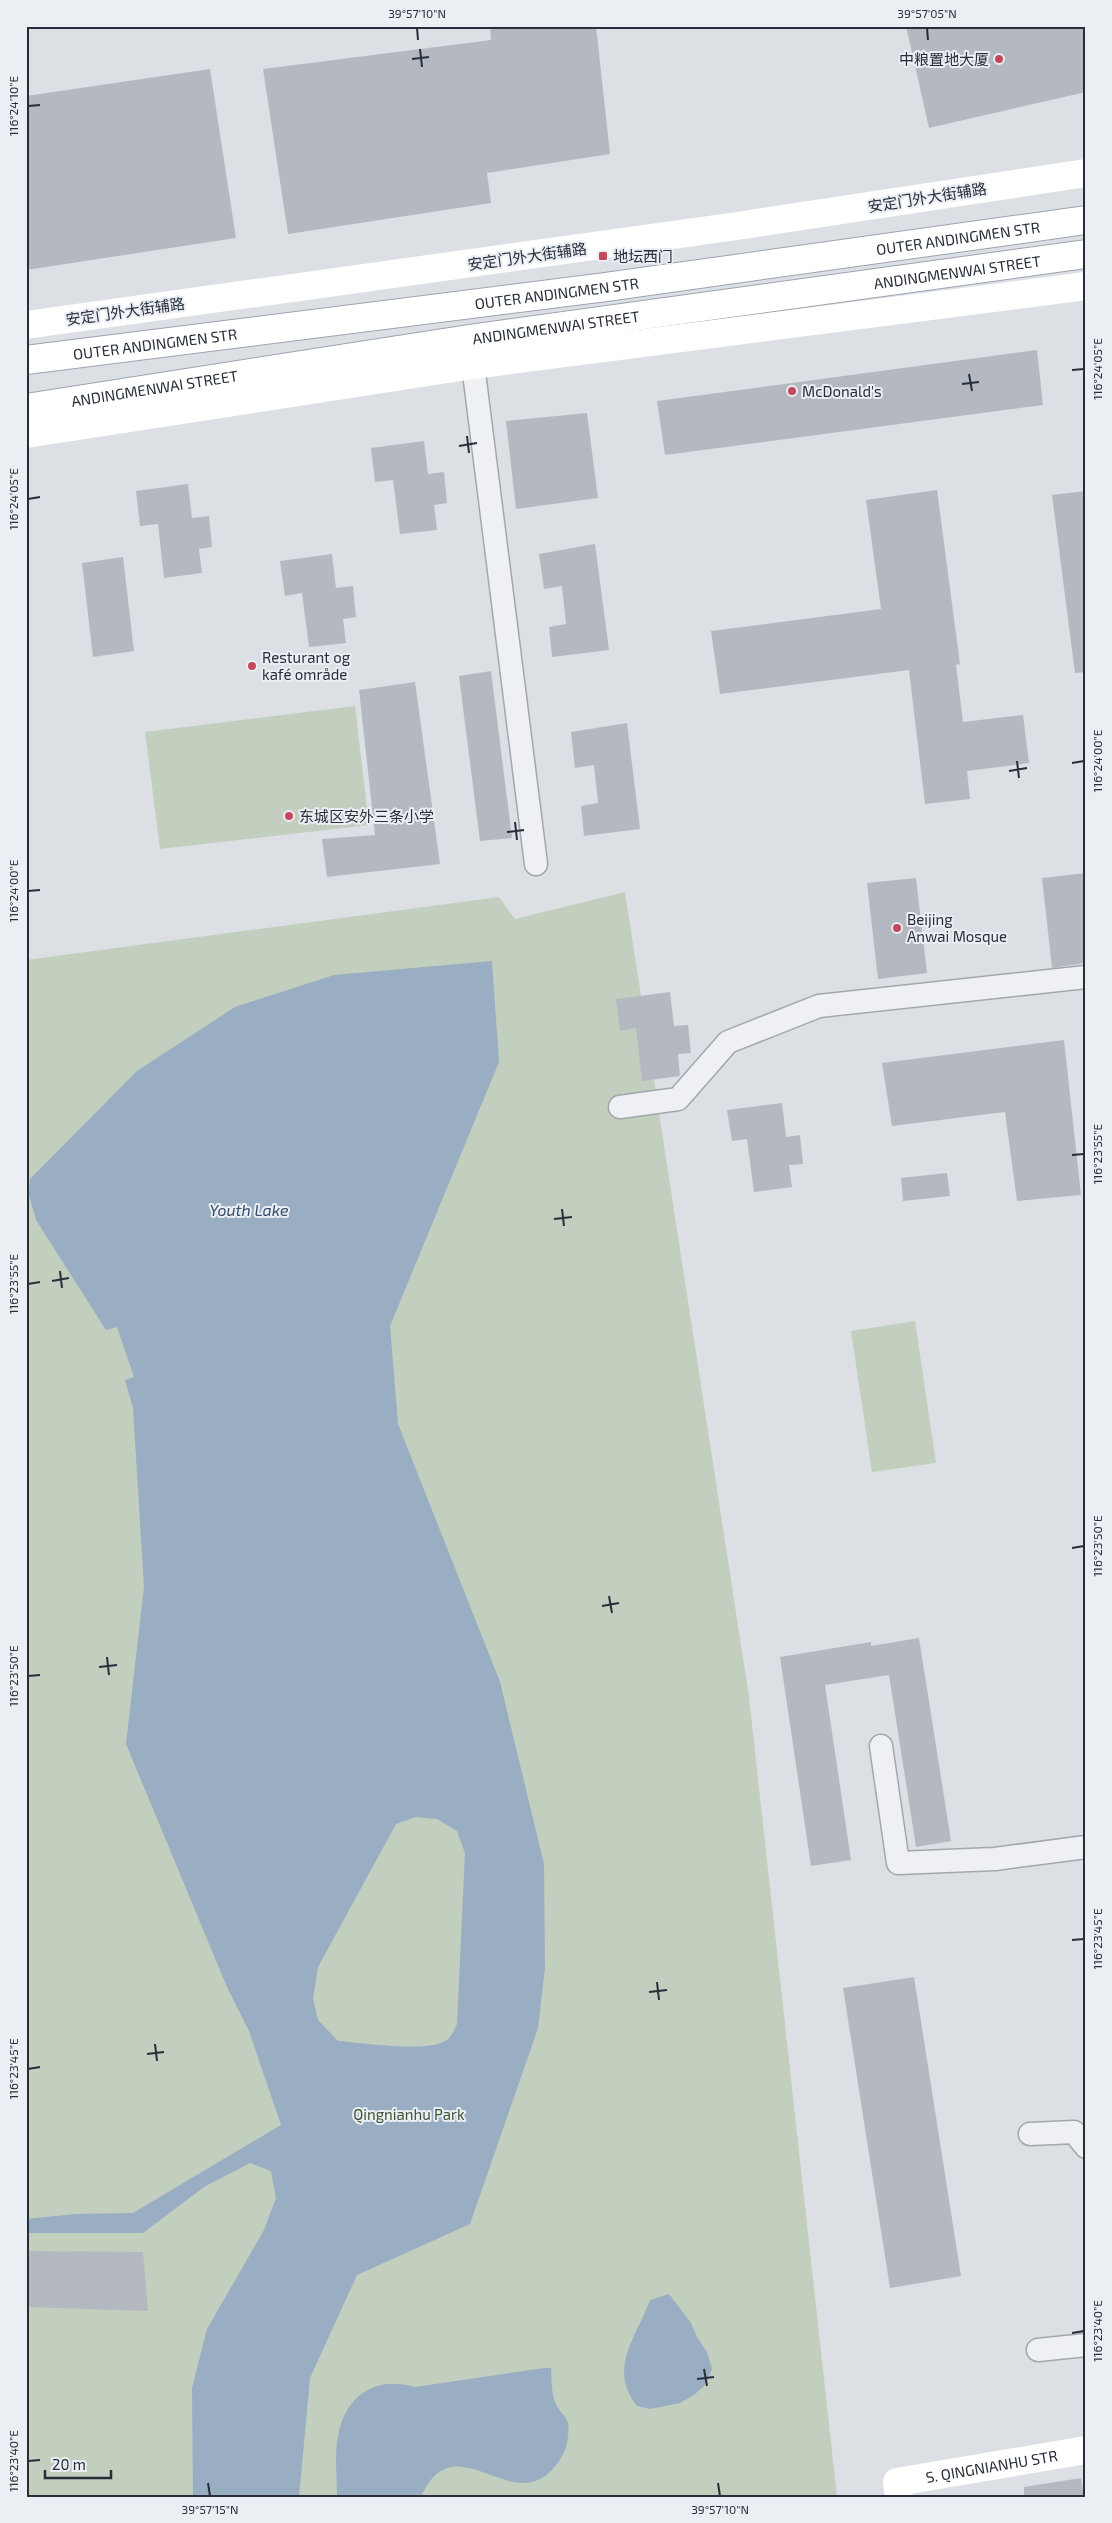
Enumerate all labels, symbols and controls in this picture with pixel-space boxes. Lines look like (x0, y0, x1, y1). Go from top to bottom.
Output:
text: 39°57'10"N (388, 6, 446, 20)
text: 39°57'05"N (897, 6, 957, 20)
place label: 中粮置地大厦 (899, 50, 989, 68)
marker: 中粮置地大厦 (993, 53, 1005, 65)
text: 116°24'10"E (6, 76, 20, 136)
street label: 安定门外大街辅路 (866, 179, 988, 215)
street label: OUTER ANDINGMEN STR (875, 218, 1041, 258)
street label: 安定门外大街辅路 (466, 239, 588, 273)
place label: 地坛西门 (613, 247, 673, 265)
marker: 地坛西门 (597, 250, 609, 262)
street label: ANDINGMENWAI STREET (872, 251, 1042, 292)
street label: OUTER ANDINGMEN STR (474, 274, 640, 312)
street label: 安定门外大街辅路 (64, 294, 186, 328)
street label: ANDINGMENWAI STREET (471, 307, 641, 347)
street label: OUTER ANDINGMEN STR (72, 325, 238, 363)
text: 116°24'05"E (1090, 338, 1104, 400)
street label: ANDINGMENWAI STREET (70, 366, 239, 410)
place label: McDonald's (802, 382, 882, 400)
marker: McDonald's (786, 385, 798, 397)
text: 116°24'05"E (6, 468, 20, 530)
place label: Resturant og kafé område (262, 648, 351, 683)
marker: Resturant og kafé område (246, 660, 258, 672)
text: 116°24'00"E (1090, 729, 1104, 792)
place label: 东城区安外三条小学 (299, 807, 434, 825)
marker: 东城区安外三条小学 (283, 810, 295, 822)
text: 116°24'00"E (6, 859, 20, 922)
place label: Beijing Anwai Mosque (907, 910, 1007, 945)
marker: Beijing Anwai Mosque (891, 922, 903, 934)
text: 116°23'55"E (1090, 1123, 1104, 1184)
water label: Youth Lake (209, 1200, 289, 1219)
text: 116°23'55"E (6, 1253, 20, 1314)
text: 116°23'50"E (1090, 1515, 1104, 1577)
text: 116°23'50"E (6, 1645, 20, 1707)
text: 116°23'45"E (1090, 1908, 1104, 1970)
text: 116°23'45"E (6, 2038, 20, 2100)
park label: Qingnianhu Park (353, 2105, 465, 2124)
text: 116°23'40"E (1090, 2300, 1104, 2362)
text: 116°23'40"E (6, 2430, 20, 2492)
street label: S. QINGNIANHU STR (924, 2446, 1059, 2486)
scale bar (45, 2448, 111, 2480)
text: 20 m (52, 2455, 86, 2473)
text: 39°57'15"N (182, 2502, 238, 2516)
text: 39°57'10"N (691, 2502, 749, 2516)

